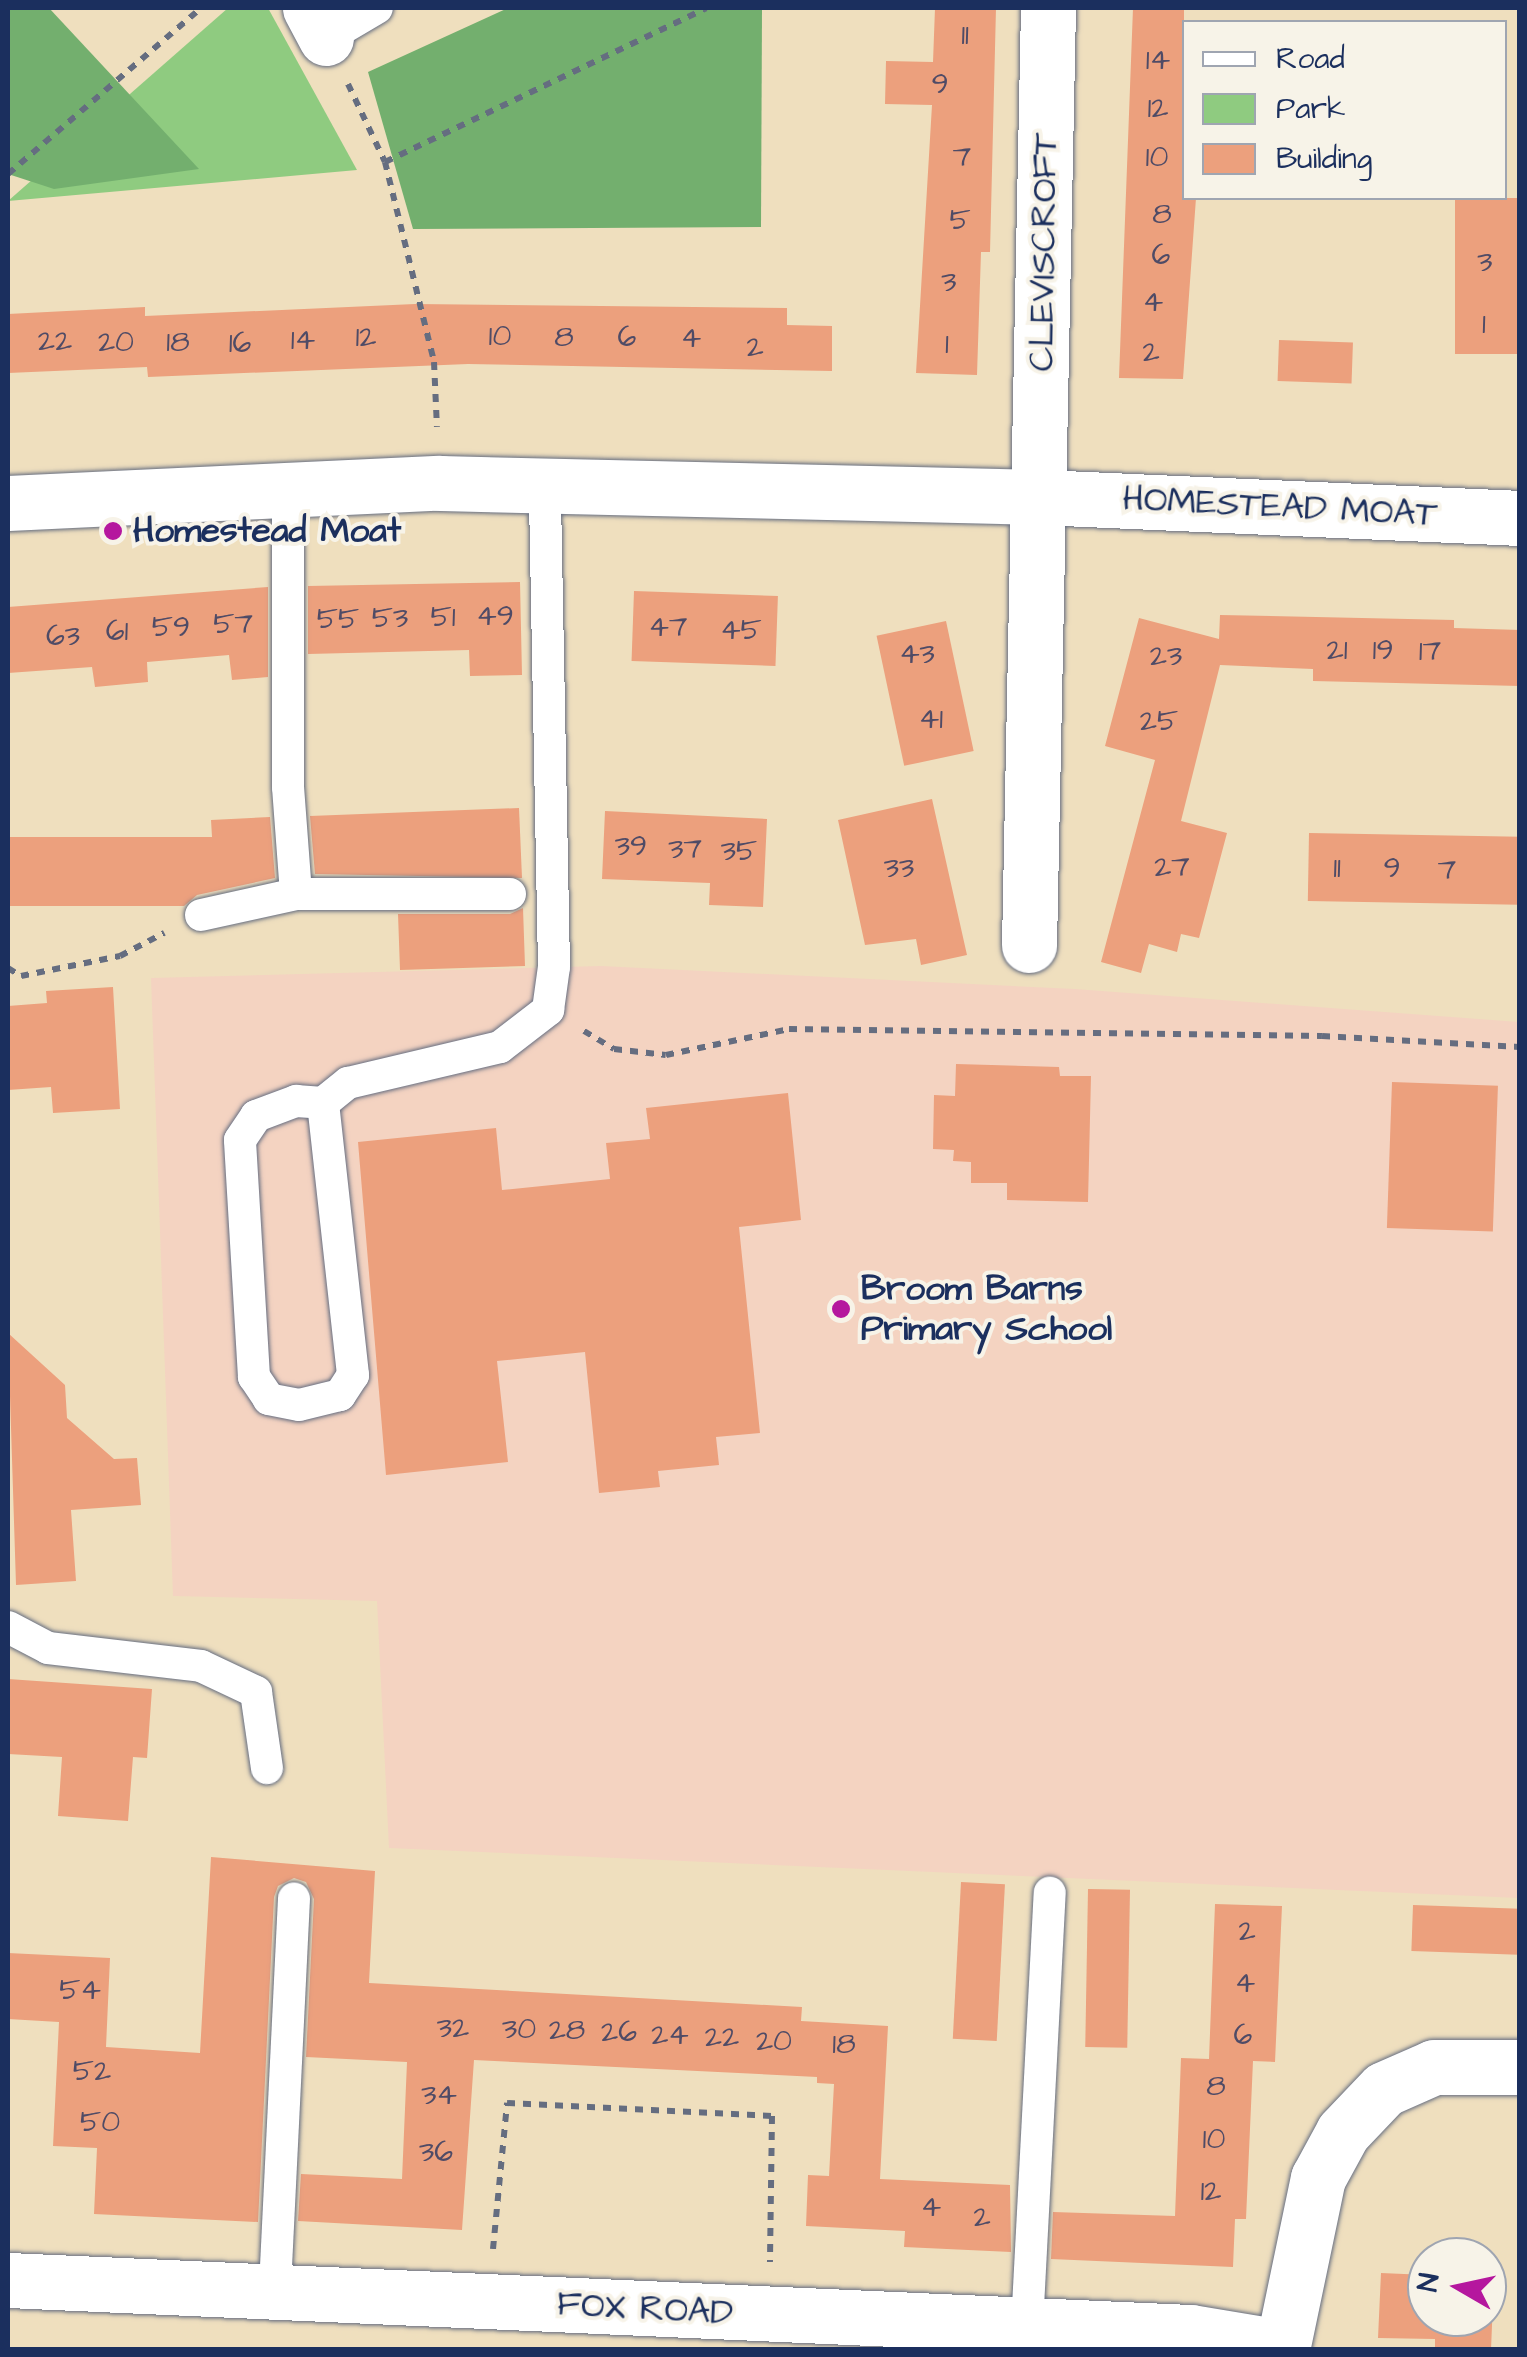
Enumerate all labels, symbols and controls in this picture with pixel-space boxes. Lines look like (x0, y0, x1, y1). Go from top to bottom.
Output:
house number: 11 (961, 17, 969, 53)
legend (1182, 20, 1507, 200)
text: Road (1276, 38, 1345, 80)
house number: 14 (1146, 42, 1170, 78)
house number: 9 (931, 66, 949, 102)
text: Park (1276, 88, 1345, 130)
house number: 12 (1147, 90, 1169, 126)
street label: CLEVISCROFT (1021, 132, 1067, 372)
text: Building (1276, 138, 1372, 180)
house number: 7 (953, 139, 971, 175)
house number: 10 (1146, 139, 1168, 175)
house number: 8 (1152, 196, 1172, 232)
house number: 5 (949, 202, 971, 238)
house number: 6 (1152, 237, 1170, 273)
house number: 3 (1477, 244, 1493, 280)
house number: 3 (941, 264, 957, 300)
house number: 4 (1143, 284, 1163, 320)
house number: 1 (1482, 306, 1486, 342)
house number: 10 (489, 318, 511, 354)
house number: 12 (355, 319, 377, 355)
house number: 8 (554, 319, 574, 355)
house number: 6 (618, 319, 636, 355)
house number: 4 (681, 320, 701, 356)
house number: 14 (291, 322, 315, 358)
house number: 22 (38, 323, 72, 359)
house number: 20 (98, 324, 134, 360)
house number: 18 (166, 324, 190, 360)
house number: 16 (229, 325, 251, 361)
house number: 1 (945, 326, 949, 362)
house number: 2 (746, 329, 764, 365)
house number: 2 (1142, 334, 1160, 370)
street label: HOMESTEAD MOAT (1122, 478, 1438, 536)
place label: Homestead Moat (133, 510, 401, 552)
marker: Homestead Moat (102, 520, 124, 542)
house number: 49 (476, 598, 514, 634)
house number: 51 (430, 599, 456, 635)
house number: 53 (372, 600, 408, 636)
house number: 55 (317, 601, 359, 637)
house number: 57 (213, 606, 253, 642)
house number: 59 (152, 609, 190, 645)
house number: 47 (649, 609, 687, 645)
house number: 45 (720, 612, 762, 648)
house number: 61 (106, 613, 128, 649)
house number: 63 (46, 618, 80, 654)
house number: 21 (1326, 632, 1348, 668)
house number: 19 (1373, 632, 1393, 668)
house number: 17 (1419, 633, 1441, 669)
house number: 43 (899, 636, 935, 672)
house number: 23 (1150, 638, 1182, 674)
house number: 41 (919, 701, 943, 737)
house number: 25 (1140, 703, 1178, 739)
house number: 39 (615, 828, 647, 864)
house number: 37 (668, 831, 702, 867)
house number: 35 (721, 833, 757, 869)
house number: 27 (1154, 849, 1190, 885)
house number: 33 (884, 850, 914, 886)
house number: 11 (1333, 850, 1341, 886)
house number: 9 (1383, 850, 1401, 886)
house number: 7 (1438, 852, 1456, 888)
place label: Broom Barns Primary School (861, 1268, 1112, 1350)
marker: Broom Barns Primary School (830, 1298, 852, 1320)
house number: 2 (1238, 1913, 1256, 1949)
house number: 4 (1235, 1965, 1255, 2001)
house number: 54 (59, 1972, 101, 2008)
house number: 32 (437, 2010, 469, 2046)
house number: 30 (502, 2011, 536, 2047)
house number: 28 (549, 2012, 585, 2048)
house number: 26 (601, 2014, 637, 2050)
house number: 24 (651, 2017, 689, 2053)
house number: 6 (1234, 2017, 1252, 2053)
house number: 22 (705, 2019, 739, 2055)
house number: 20 (756, 2023, 792, 2059)
house number: 18 (832, 2026, 856, 2062)
house number: 52 (73, 2053, 111, 2089)
house number: 8 (1206, 2068, 1226, 2104)
house number: 34 (421, 2077, 457, 2113)
house number: 50 (80, 2104, 120, 2140)
house number: 10 (1203, 2121, 1225, 2157)
house number: 36 (419, 2134, 453, 2170)
house number: 12 (1200, 2173, 1222, 2209)
house number: 4 (921, 2189, 941, 2225)
house number: 2 (973, 2199, 991, 2235)
north arrow (1407, 2237, 1507, 2337)
text: N (1408, 2271, 1449, 2294)
street label: FOX ROAD (556, 2283, 734, 2335)

